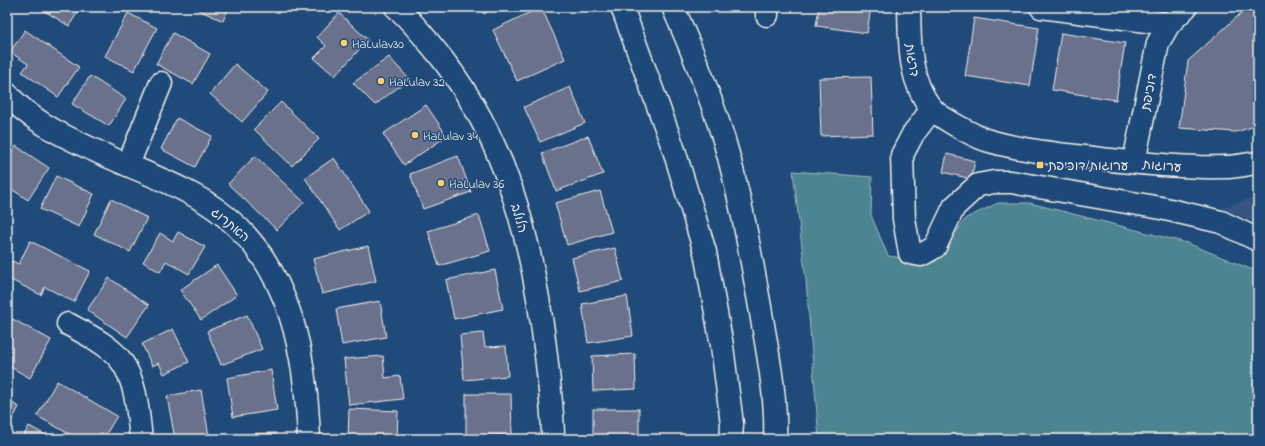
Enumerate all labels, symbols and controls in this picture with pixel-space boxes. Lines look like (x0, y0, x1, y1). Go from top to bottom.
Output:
place label: HaLulav30 (352, 35, 404, 54)
marker: HaLulav30 (339, 38, 349, 48)
street label: דרגות (899, 41, 924, 78)
street label: דוכיפת (1136, 72, 1162, 113)
place label: HaLulav 32 (389, 73, 446, 92)
marker: HaLulav 32 (376, 76, 386, 86)
place label: HaLulav 34 (423, 127, 479, 146)
marker: HaLulav 34 (410, 130, 420, 140)
street label: ערוגות (1141, 155, 1183, 178)
place label: ערוגות/דוכיפת (1047, 157, 1129, 176)
marker: ערוגות/דוכיפת (1035, 160, 1045, 170)
place label: HaLulav 36 (449, 175, 505, 194)
marker: HaLulav 36 (436, 178, 446, 188)
street label: הלולב (505, 202, 532, 235)
street label: האתרוג (207, 203, 253, 247)

